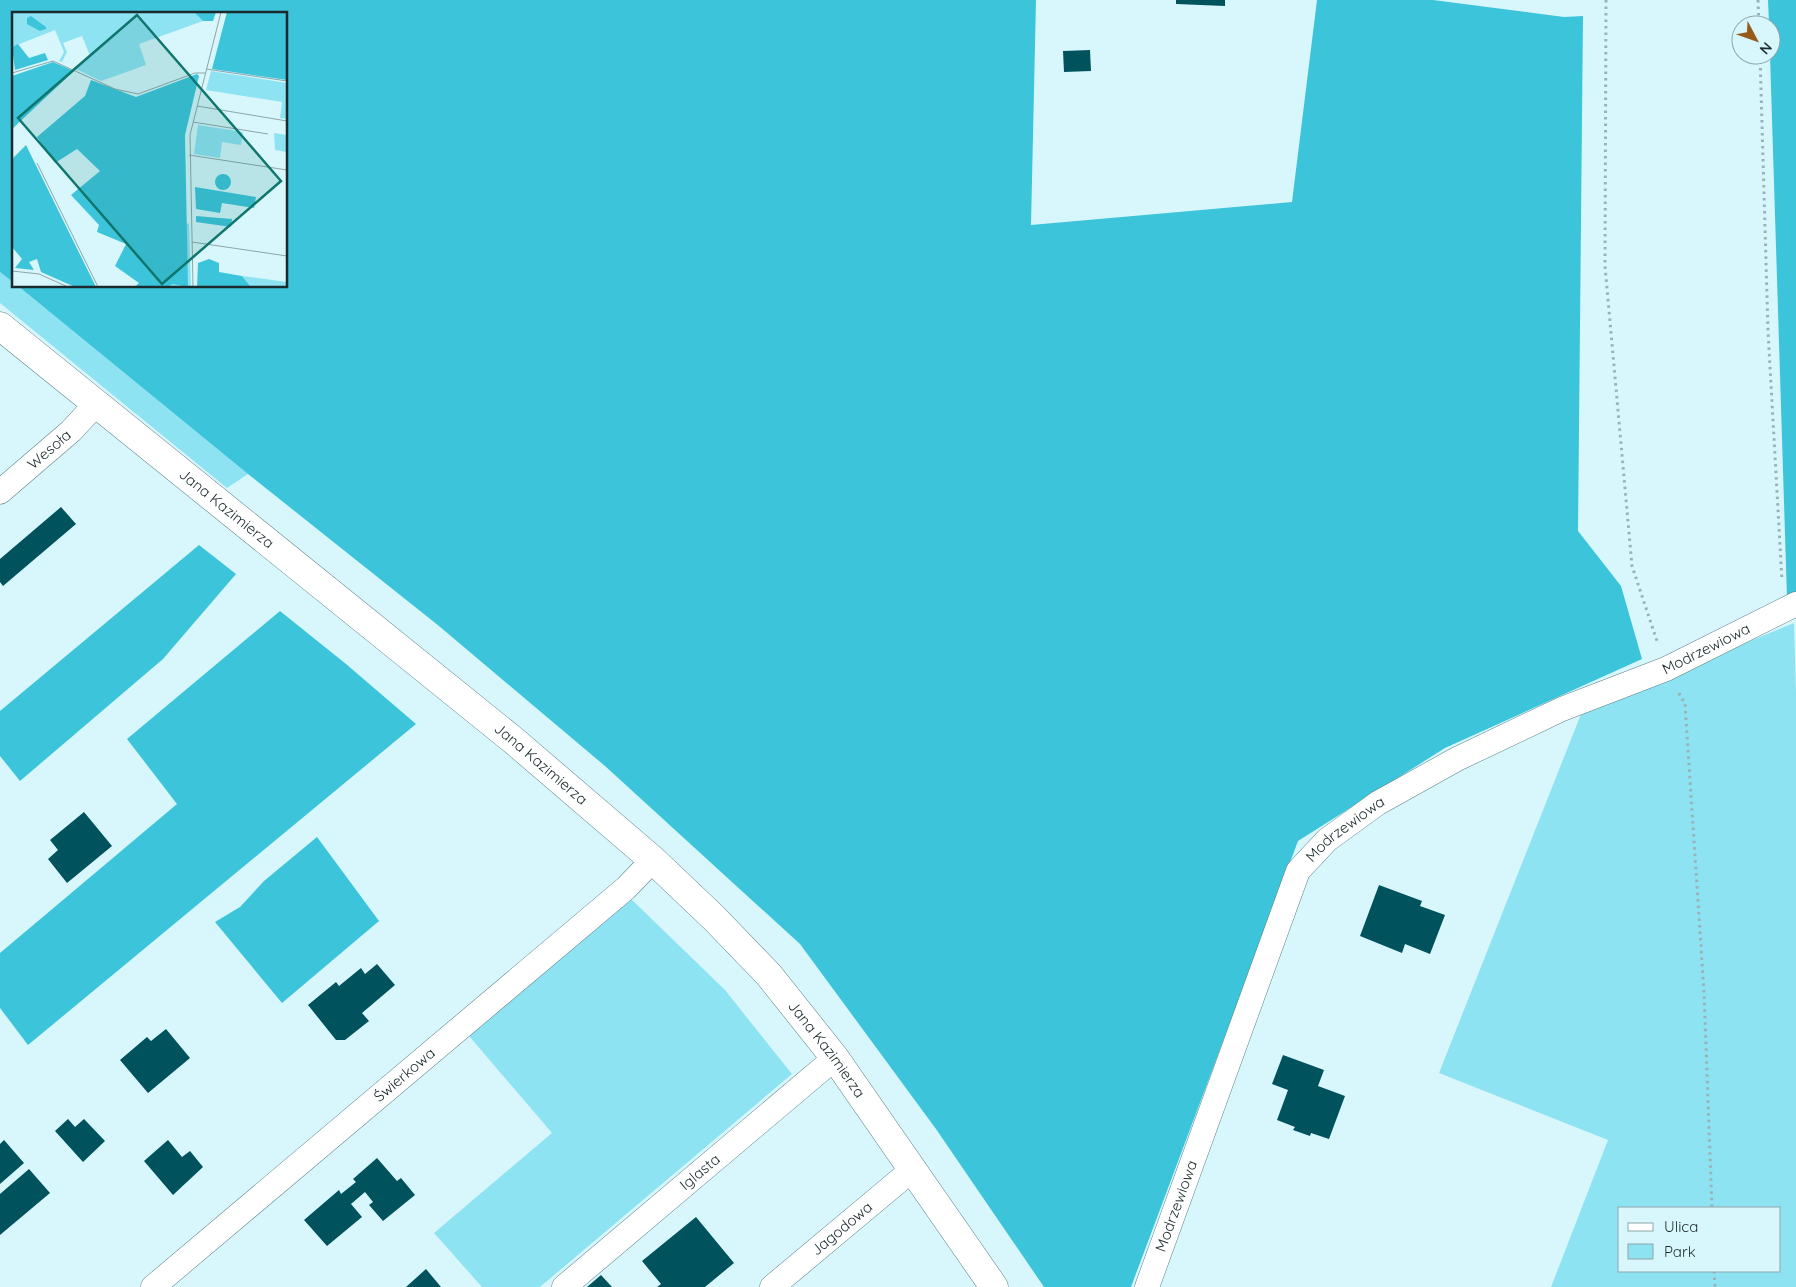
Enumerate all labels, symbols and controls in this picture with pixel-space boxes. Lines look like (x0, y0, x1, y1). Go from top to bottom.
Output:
inset map (12, 12, 288, 288)
north arrow (1731, 15, 1781, 65)
text: N (1756, 39, 1776, 58)
street label: Wesoła (23, 425, 75, 473)
street label: Jana Kazimierza (175, 464, 278, 552)
street label: Modrzewiowa (1659, 619, 1753, 678)
street label: Jana Kazimierza (491, 719, 592, 809)
street label: Modrzewiowa (1301, 791, 1388, 866)
street label: Jana Kazimierza (784, 997, 870, 1101)
street label: Świerkowa (370, 1043, 439, 1106)
street label: Iglasta (676, 1149, 724, 1194)
street label: Modrzewiowa (1151, 1158, 1201, 1254)
street label: Jagodowa (807, 1197, 876, 1259)
legend (1618, 1207, 1781, 1272)
text: Ulica (1664, 1217, 1698, 1236)
text: Park (1664, 1242, 1696, 1261)

